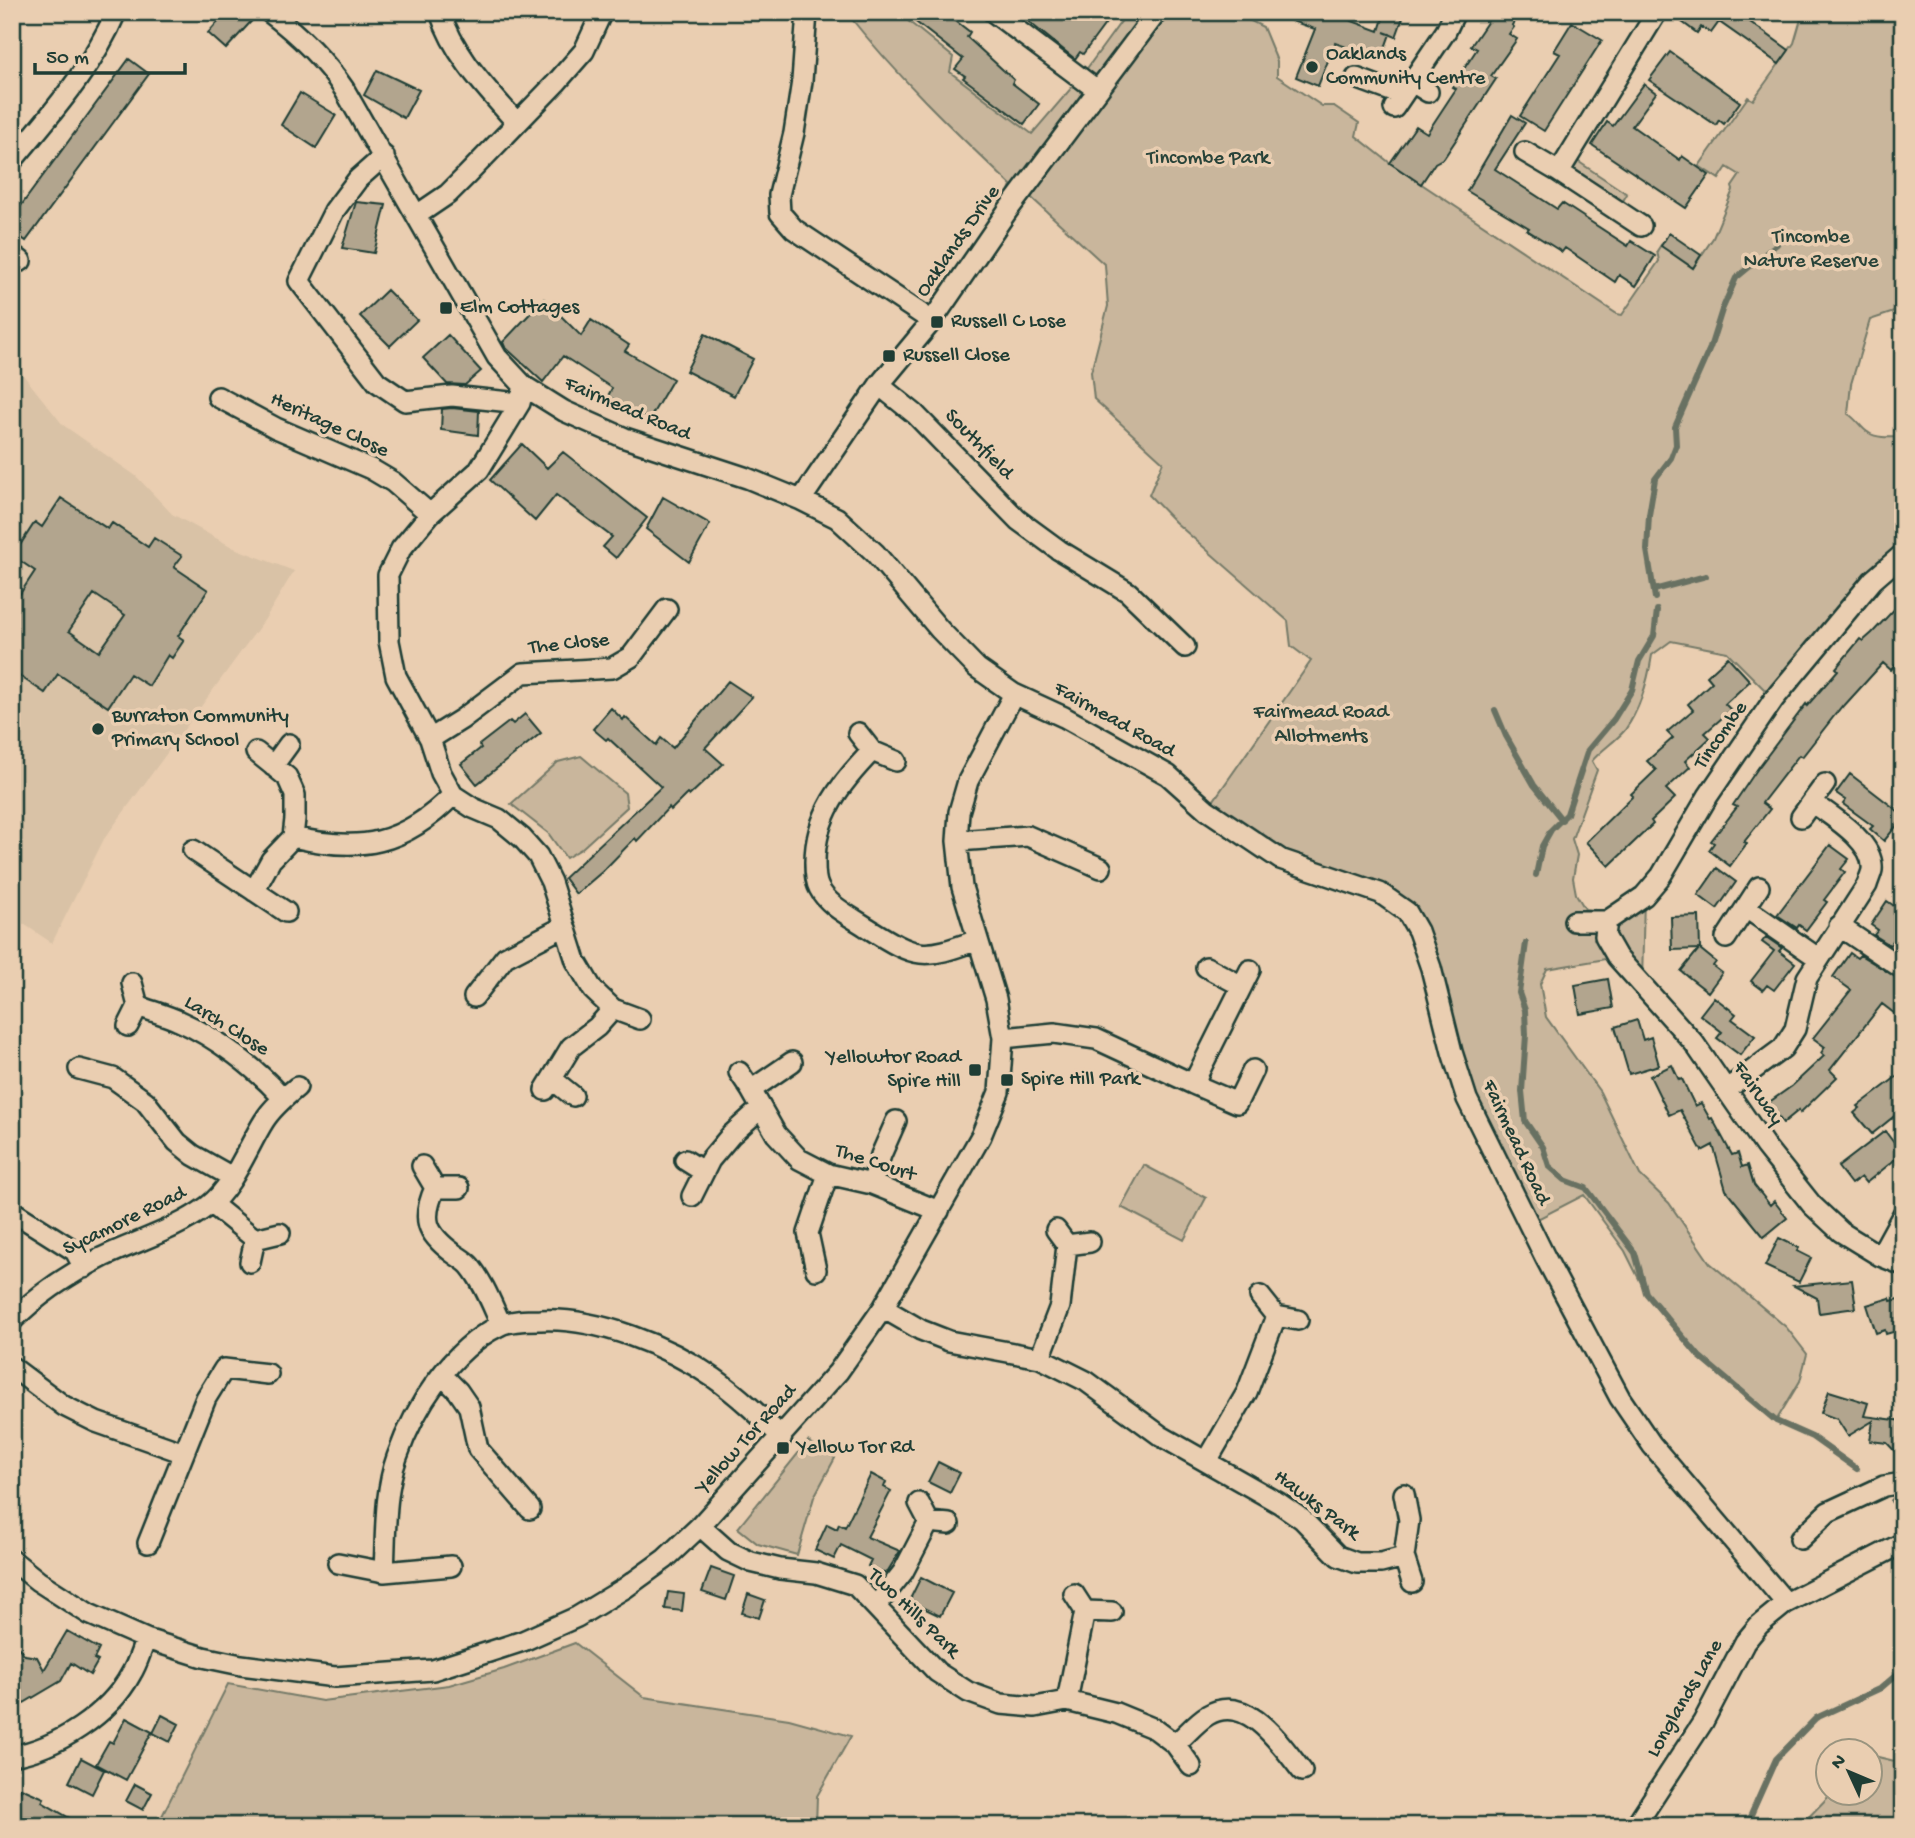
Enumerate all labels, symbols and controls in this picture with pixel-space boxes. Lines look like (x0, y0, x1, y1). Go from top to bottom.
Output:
scale bar (35, 32, 186, 76)
place label: Oaklands Community Centre (1326, 43, 1487, 92)
text: 50 m (46, 47, 89, 72)
marker: Oaklands Community Centre (1304, 59, 1320, 75)
park label: Tincombe Park (1146, 147, 1272, 172)
street label: Oaklands Drive (911, 180, 1007, 303)
park label: Tincombe Nature Reserve (1744, 226, 1880, 275)
place label: Elm Cottages (460, 296, 580, 321)
marker: Elm Cottages (438, 300, 454, 316)
place label: Russell C Lose (951, 310, 1067, 335)
marker: Russell C Lose (929, 314, 945, 330)
place label: Russell Close (903, 344, 1011, 369)
marker: Russell Close (881, 348, 897, 364)
street label: Fairmead Road (559, 372, 696, 449)
street label: Heritage Close (266, 388, 393, 465)
street label: Southfield (938, 404, 1019, 487)
street label: The Close (527, 628, 612, 662)
street label: Fairmead Road (1048, 677, 1181, 765)
street label: Tincombe (1689, 696, 1755, 776)
park label: Fairmead Road Allotments (1253, 701, 1390, 750)
place label: Burraton Community Primary School (111, 705, 289, 754)
marker: Burraton Community Primary School (90, 721, 106, 737)
street label: Larch Close (179, 991, 274, 1064)
place label: Yellowtor Road Spire Hill (824, 1046, 963, 1095)
street label: Fairway (1725, 1056, 1788, 1131)
marker: Yellowtor Road Spire Hill (967, 1062, 983, 1078)
place label: Spire Hill Park (1021, 1068, 1142, 1093)
marker: Spire Hill Park (999, 1072, 1015, 1088)
street label: Fairmead Road (1475, 1076, 1556, 1211)
street label: The Court (831, 1139, 921, 1190)
street label: Sycamore Road (59, 1181, 192, 1263)
street label: Yellow Tor Road (690, 1379, 804, 1502)
place label: Yellow Tor Rd (795, 1436, 915, 1461)
marker: Yellow Tor Rd (775, 1440, 791, 1456)
street label: Hawks Park (1268, 1465, 1366, 1548)
street label: Two Hills Park (861, 1563, 966, 1666)
street label: Longlands Lane (1642, 1635, 1730, 1762)
north arrow (1814, 1736, 1884, 1806)
text: N (1827, 1750, 1852, 1775)

